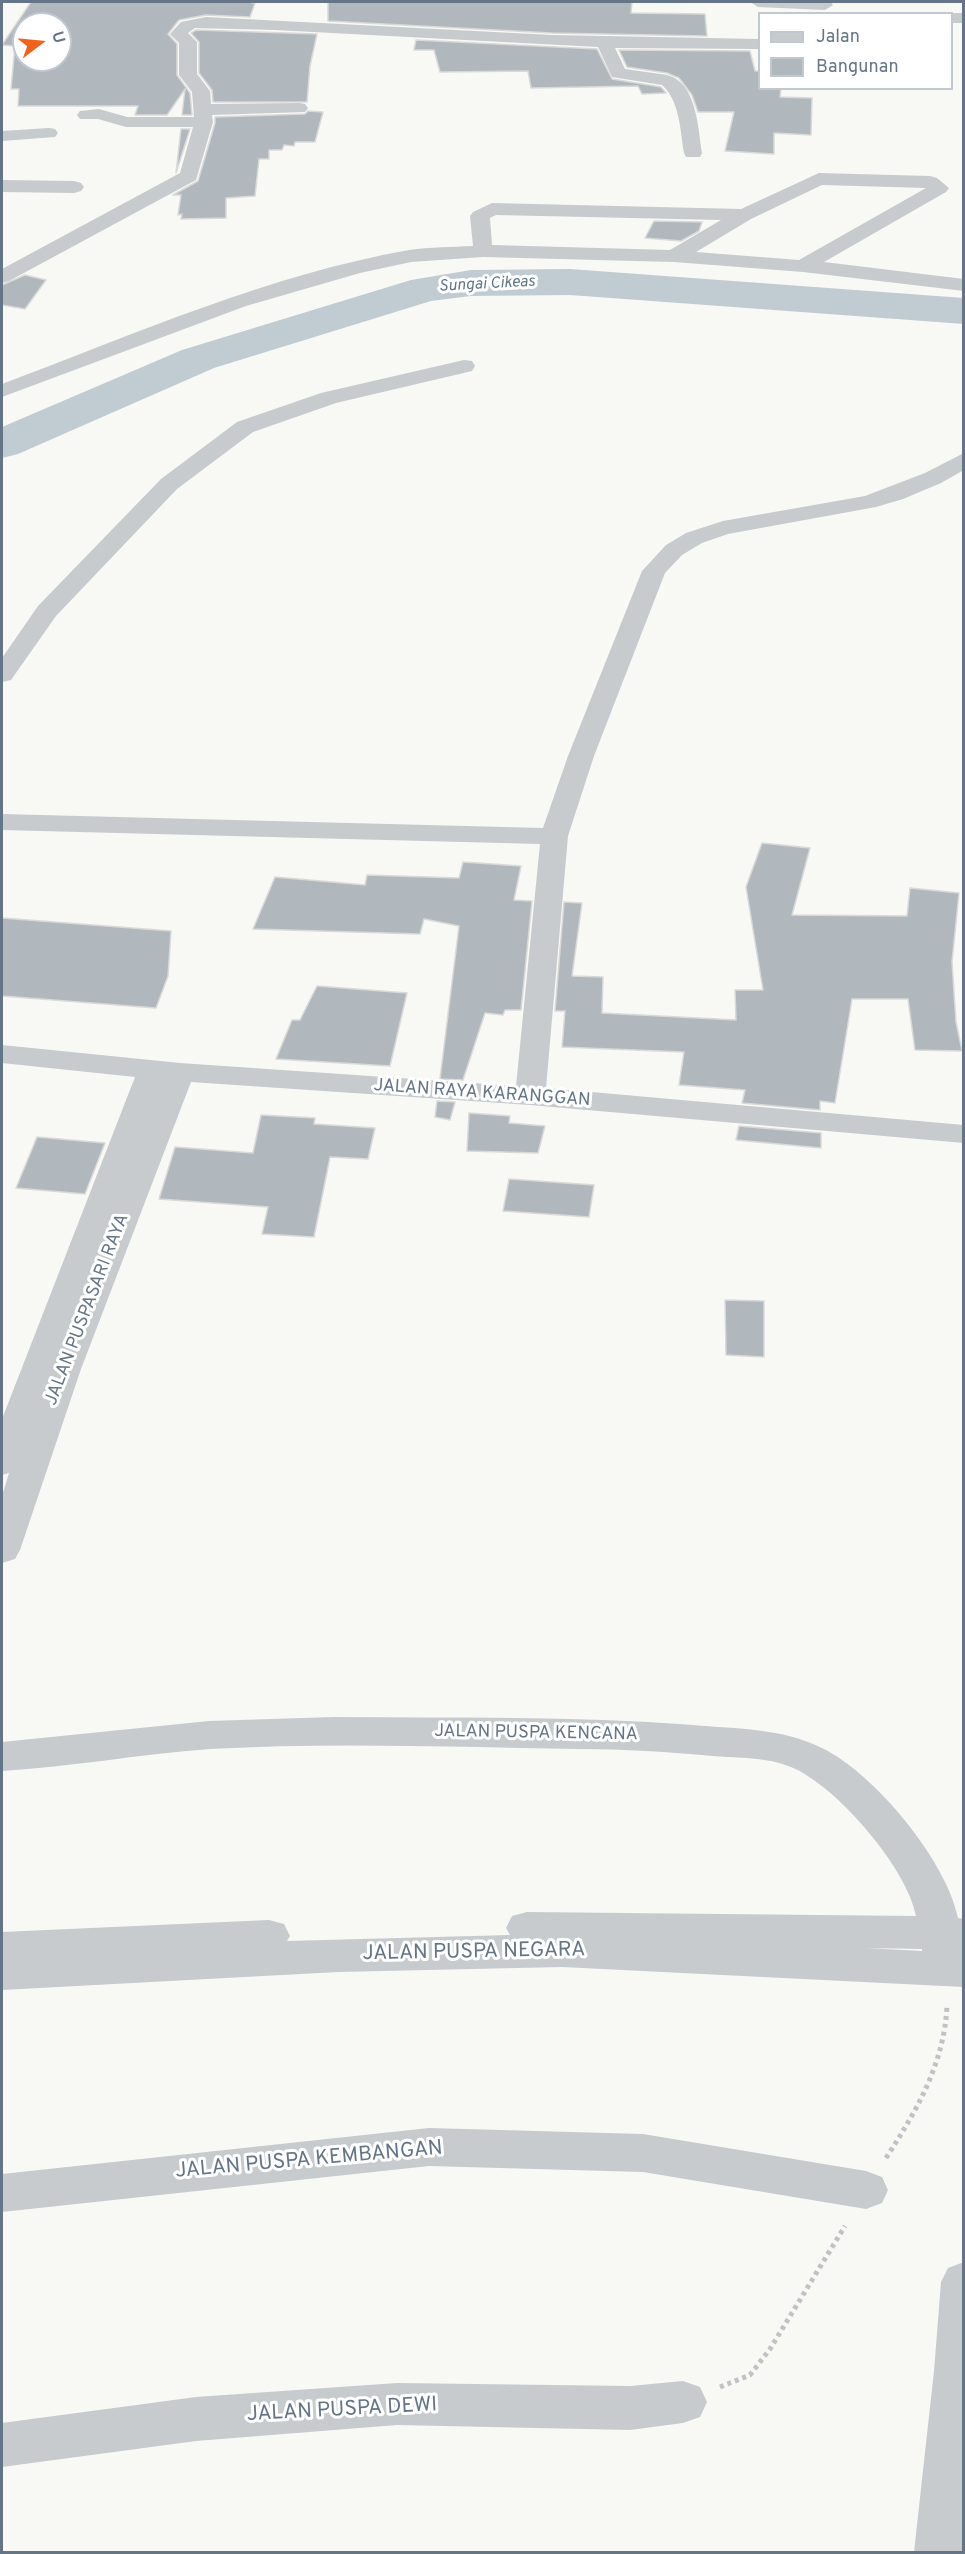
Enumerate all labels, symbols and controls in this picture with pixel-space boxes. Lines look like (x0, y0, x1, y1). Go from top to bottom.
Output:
north arrow (12, 12, 72, 72)
legend (758, 12, 953, 90)
text: Jalan (816, 26, 860, 49)
text: U (46, 29, 69, 46)
text: Bangunan (816, 56, 899, 79)
water label: Sungai Cikeas (438, 273, 536, 297)
street label: JALAN RAYA KARANGGAN (373, 1076, 591, 1112)
street label: JALAN PUSPASARI RAYA (41, 1211, 135, 1409)
street label: JALAN PUSPA KENCANA (434, 1721, 638, 1747)
street label: JALAN PUSPA NEGARA (362, 1938, 586, 1968)
street label: JALAN PUSPA KEMBANGAN (174, 2137, 444, 2185)
street label: JALAN PUSPA DEWI (246, 2393, 438, 2429)

